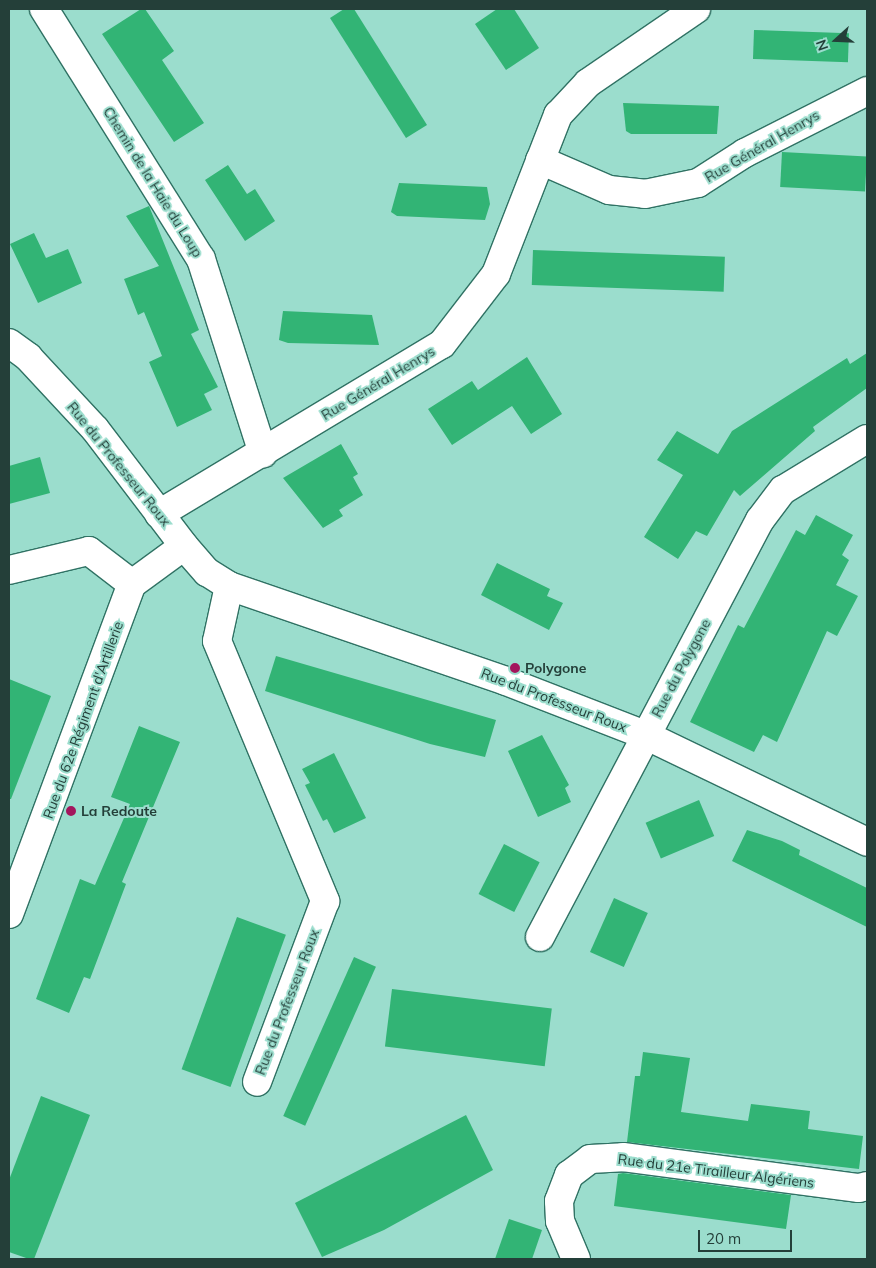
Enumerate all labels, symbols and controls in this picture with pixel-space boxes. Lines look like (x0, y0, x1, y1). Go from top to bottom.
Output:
north arrow (811, 15, 861, 65)
text: N (812, 37, 832, 53)
street label: Chemin de la Haie du Loup (100, 104, 206, 260)
street label: Rue Général Henrys (702, 106, 822, 186)
street label: Rue Général Henrys (318, 342, 438, 424)
street label: Rue du Professeur Roux (64, 399, 174, 529)
street label: Rue du Polygone (648, 616, 714, 720)
street label: Rue du 62e Régiment d'Artillerie (39, 619, 127, 821)
place label: Polygone (525, 660, 586, 676)
marker: Polygone (509, 662, 521, 674)
street label: Rue du Professeur Roux (479, 664, 629, 736)
place label: La Redoute (81, 803, 157, 819)
marker: La Redoute (65, 805, 77, 817)
street label: Rue du Professeur Roux (251, 927, 323, 1077)
street label: Rue du 21e Tirailleur Algériens (617, 1151, 815, 1191)
scale bar (701, 1220, 795, 1252)
text: 20 m (706, 1229, 741, 1248)

